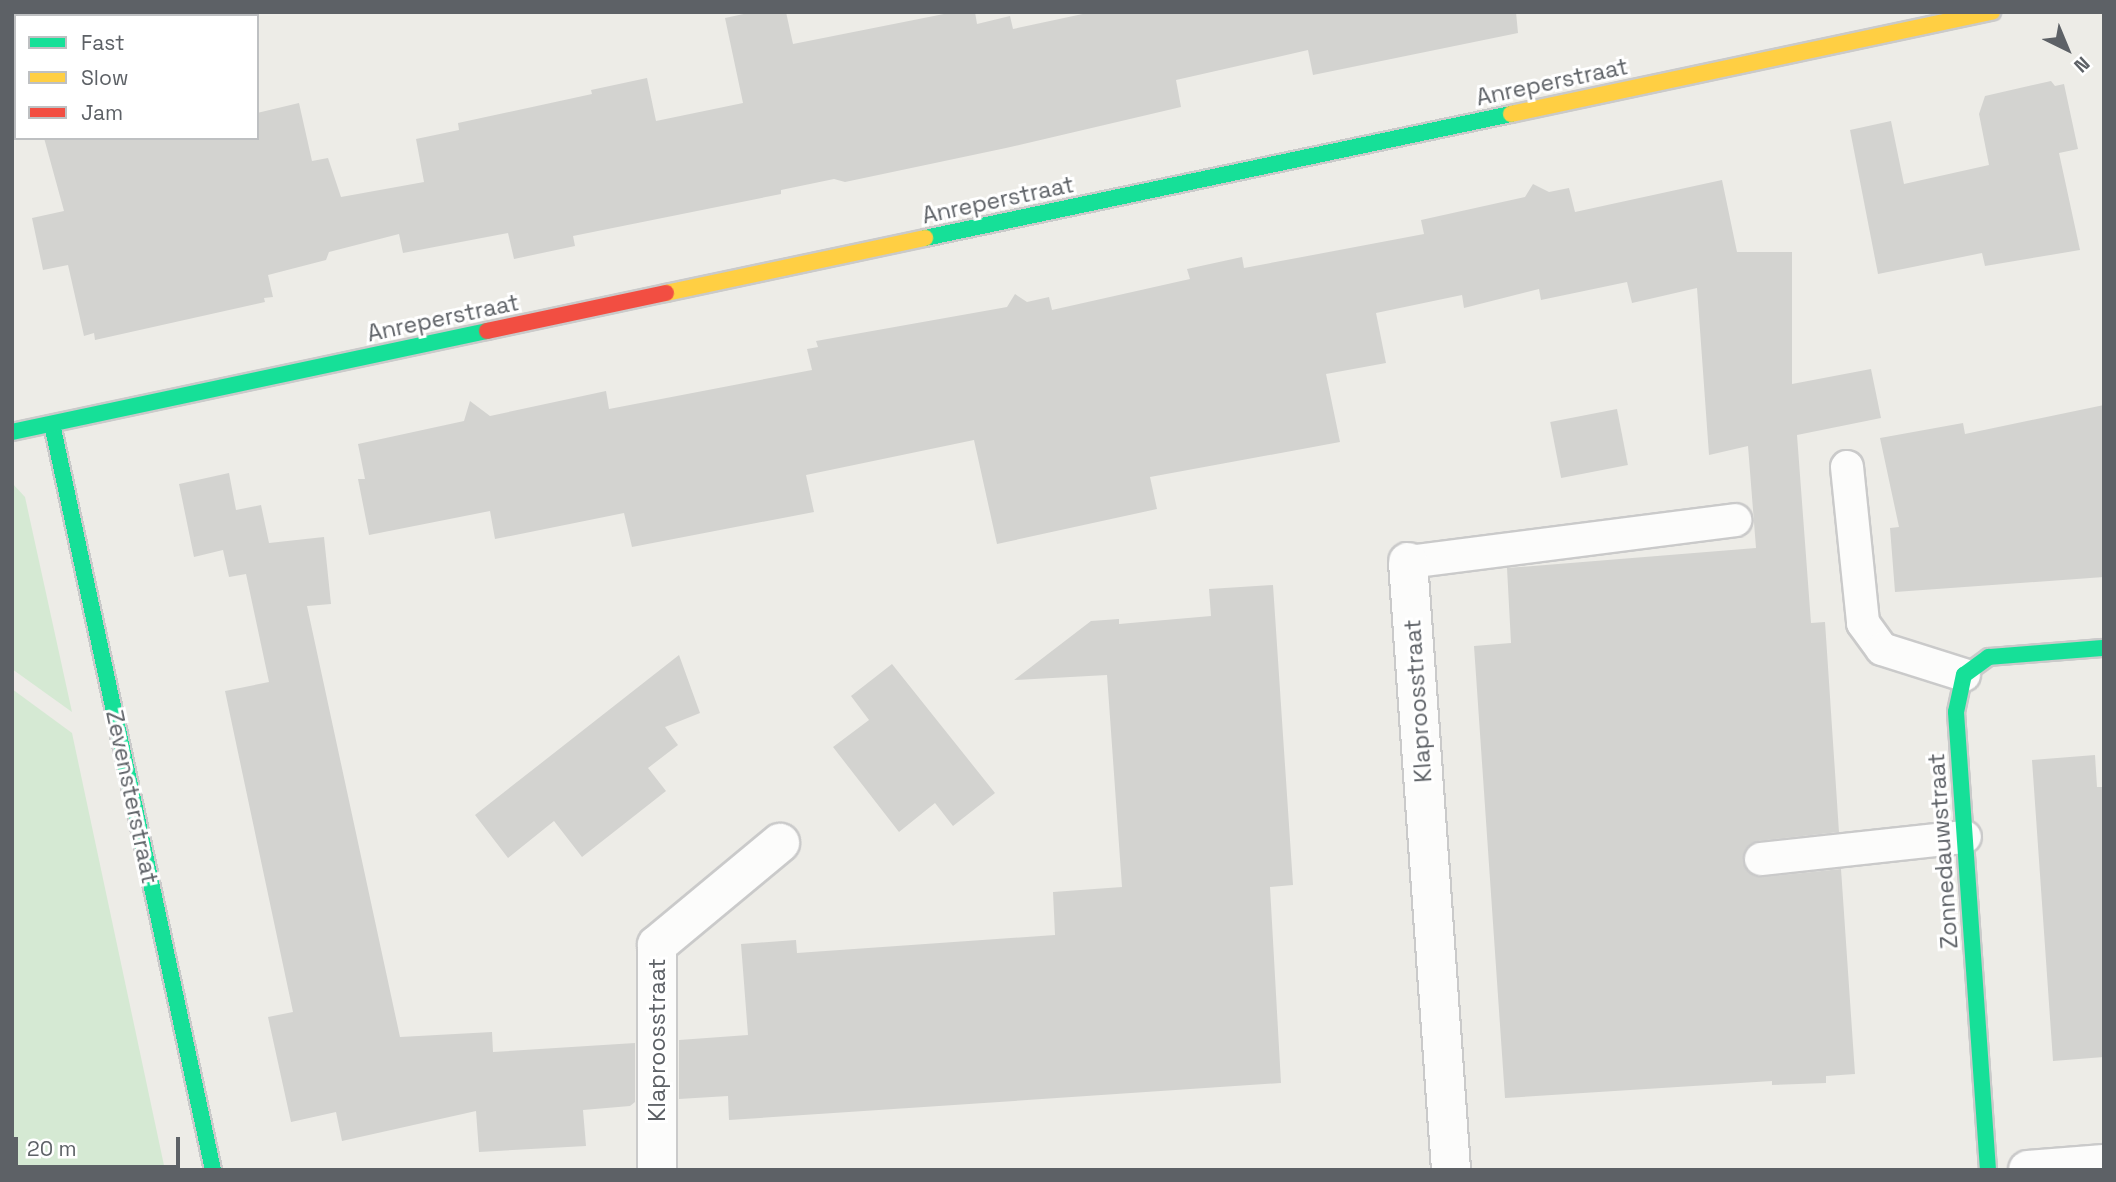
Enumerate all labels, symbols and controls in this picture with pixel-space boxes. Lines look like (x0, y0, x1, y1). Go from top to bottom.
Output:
legend (14, 14, 259, 140)
north arrow (2032, 14, 2102, 84)
text: Fast (81, 29, 125, 56)
text: N (2068, 51, 2095, 78)
street label: Anreperstraat (1474, 52, 1630, 112)
text: Slow (81, 64, 129, 91)
text: Jam (81, 99, 123, 126)
street label: Anreperstraat (920, 170, 1076, 230)
street label: Anreperstraat (365, 288, 521, 348)
street label: Klaproosstraat (1399, 618, 1437, 784)
street label: Zevensterstraat (100, 708, 164, 886)
street label: Zonnedauwstraat (1922, 752, 1964, 950)
street label: Klaproosstraat (643, 958, 671, 1122)
scale bar (18, 1122, 184, 1166)
text: 20 m (27, 1135, 77, 1162)

